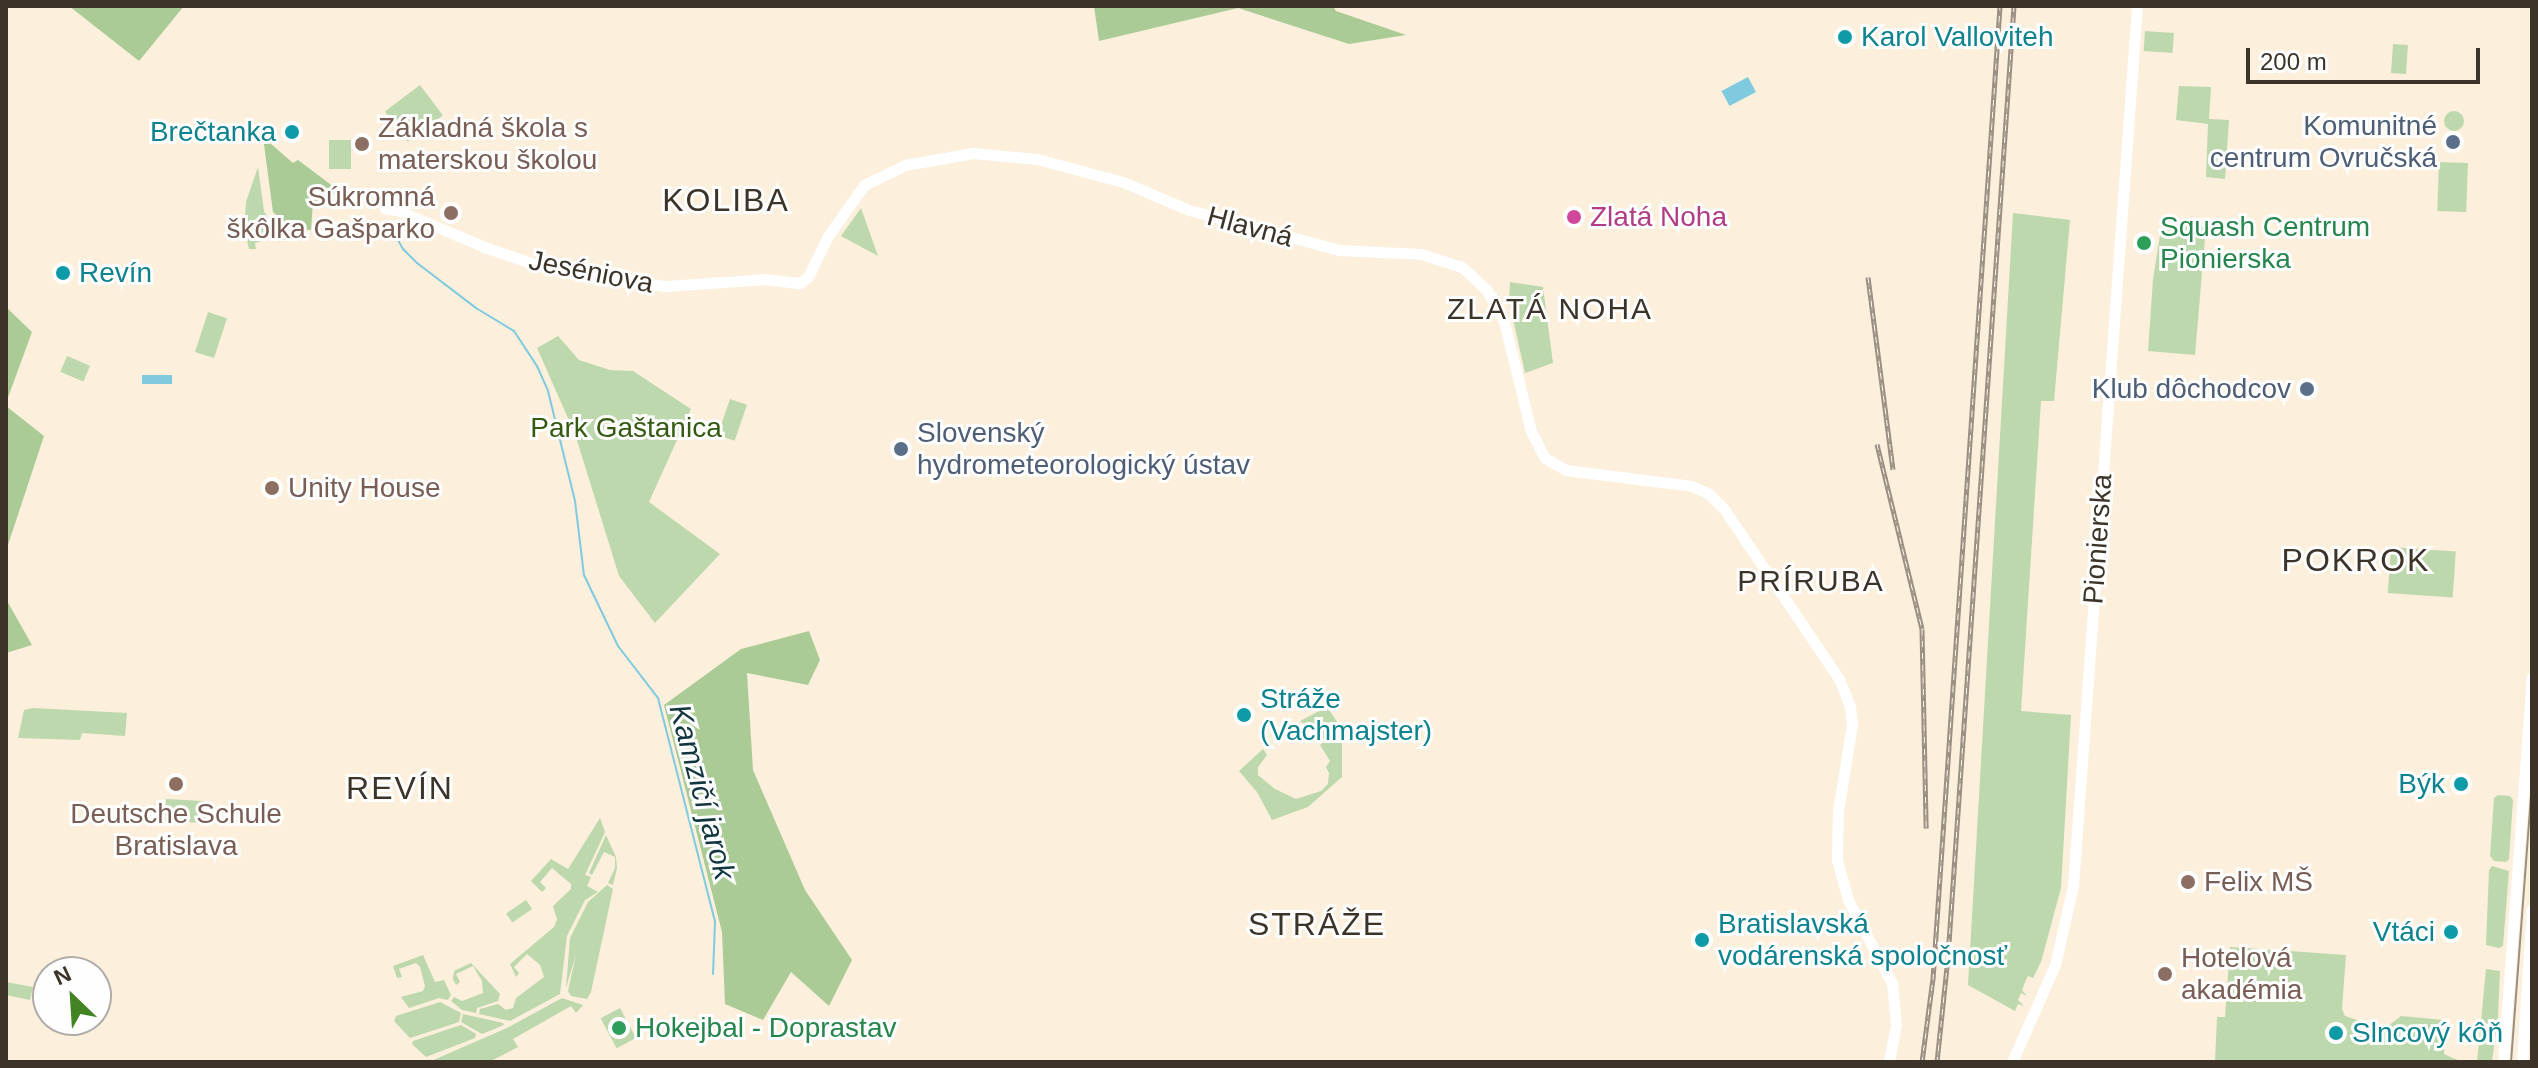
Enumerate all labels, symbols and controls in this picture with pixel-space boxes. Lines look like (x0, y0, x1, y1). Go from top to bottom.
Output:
place label: Karol Valloviteh (1861, 20, 2053, 54)
marker: Karol Valloviteh (1836, 28, 1854, 46)
scale bar (2250, 32, 2484, 82)
text: 200 m (2260, 48, 2327, 75)
place label: Komunitné centrum Ovručská (2210, 109, 2437, 175)
place label: Základná škola s materskou školou (378, 111, 597, 177)
place label: Brečtanka (150, 115, 276, 149)
marker: Brečtanka (283, 123, 301, 141)
marker: Komunitné centrum Ovručská (2444, 133, 2462, 151)
marker: Základná škola s materskou školou (353, 135, 371, 153)
place label: Súkromná škôlka Gašparko (226, 180, 435, 246)
district label: KOLIBA (662, 181, 790, 219)
street label: Hlavná (1204, 199, 1296, 255)
place label: Zlatá Noha (1590, 200, 1727, 234)
marker: Súkromná škôlka Gašparko (442, 204, 460, 222)
marker: Zlatá Noha (1565, 208, 1583, 226)
place label: Squash Centrum Pionierska (2160, 210, 2370, 276)
marker: Squash Centrum Pionierska (2135, 234, 2153, 252)
street label: Jeséniova (526, 243, 656, 301)
place label: Revín (79, 256, 152, 290)
marker: Revín (54, 264, 72, 282)
district label: ZLATÁ NOHA (1447, 291, 1653, 327)
place label: Klub dôchodcov (2092, 372, 2291, 406)
marker: Klub dôchodcov (2298, 380, 2316, 398)
park label: Park Gaštanica (530, 411, 722, 445)
place label: Slovenský hydrometeorologický ústav (917, 416, 1250, 482)
marker: Slovenský hydrometeorologický ústav (892, 440, 910, 458)
place label: Unity House (288, 471, 441, 505)
street label: Pionierska (2077, 473, 2119, 605)
marker: Unity House (263, 479, 281, 497)
district label: POKROK (2282, 541, 2430, 579)
district label: PRÍRUBA (1737, 563, 1885, 599)
place label: Stráže (Vachmajster) (1260, 682, 1432, 748)
water label: Kamzičí jarok (661, 700, 743, 884)
marker: Stráže (Vachmajster) (1235, 706, 1253, 724)
place label: Býk (2398, 767, 2445, 801)
district label: REVÍN (346, 769, 454, 807)
marker: Deutsche Schule Bratislava (167, 775, 185, 793)
marker: Býk (2452, 775, 2470, 793)
place label: Deutsche Schule Bratislava (70, 797, 282, 863)
place label: Felix MŠ (2204, 865, 2313, 899)
marker: Felix MŠ (2179, 873, 2197, 891)
district label: STRÁŽE (1248, 905, 1386, 943)
place label: Bratislavská vodárenská spoločnosť (1718, 907, 2007, 973)
place label: Vtáci (2373, 915, 2435, 949)
marker: Vtáci (2442, 923, 2460, 941)
marker: Bratislavská vodárenská spoločnosť (1693, 931, 1711, 949)
place label: Hotelová akadémia (2181, 941, 2302, 1007)
north arrow (32, 956, 112, 1036)
text: N (50, 961, 75, 990)
marker: Hotelová akadémia (2156, 965, 2174, 983)
place label: Hokejbal - Doprastav (635, 1011, 896, 1045)
place label: Slncový kôň (2352, 1016, 2503, 1050)
marker: Hokejbal - Doprastav (610, 1019, 628, 1037)
marker: Slncový kôň (2327, 1024, 2345, 1042)

